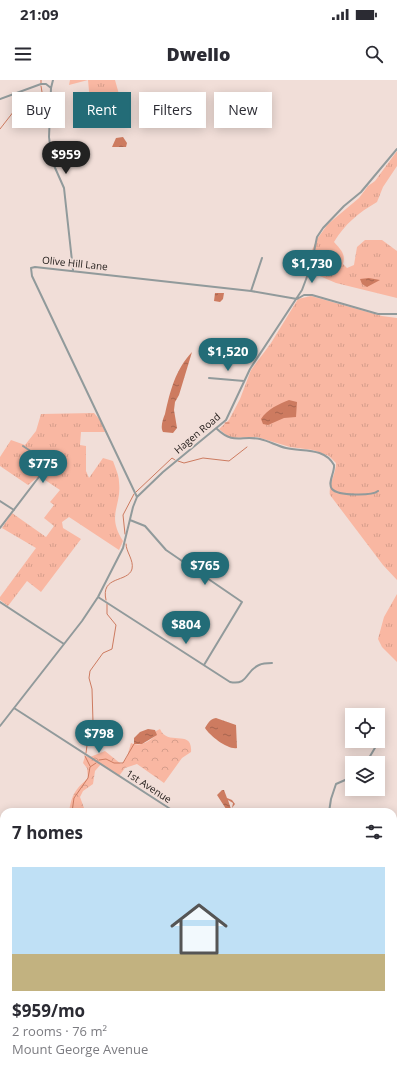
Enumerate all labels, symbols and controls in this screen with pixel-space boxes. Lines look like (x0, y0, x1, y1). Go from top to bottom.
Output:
text: 21:09 (20, 4, 59, 24)
text: Dwello (167, 42, 230, 66)
icon: menu (12, 43, 34, 65)
icon: search (363, 43, 385, 65)
chip: Buy (12, 92, 65, 128)
chip: Rent (73, 92, 131, 128)
chip: Filters (139, 92, 206, 128)
chip: New (214, 92, 272, 128)
pin: $959 (42, 141, 90, 175)
text: $959 (51, 145, 81, 163)
pin: $1,730 (279, 250, 345, 284)
street label: Olive Hill Lane (41, 253, 109, 273)
text: $1,730 (292, 254, 332, 272)
pin: $1,520 (195, 338, 261, 372)
text: $1,520 (208, 342, 248, 360)
street label: Hagen Road (171, 409, 223, 457)
pin: $775 (19, 450, 67, 484)
text: $775 (28, 454, 58, 472)
pin: $765 (181, 552, 229, 586)
text: $765 (190, 556, 220, 574)
pin: $804 (162, 611, 210, 645)
text: $804 (171, 615, 201, 633)
map controls (345, 708, 385, 796)
button: locate (345, 708, 385, 748)
pin: $798 (75, 720, 123, 754)
text: $798 (84, 724, 114, 742)
button: layers (345, 756, 385, 796)
street label: 1st Avenue (124, 766, 175, 806)
text: 7 homes (12, 821, 83, 844)
icon: filters (363, 821, 385, 843)
icon: home (163, 893, 235, 965)
text: $959/mo (12, 999, 85, 1022)
text: 2 rooms · 76 m² (12, 1022, 107, 1040)
text: Mount George Avenue (12, 1040, 148, 1058)

